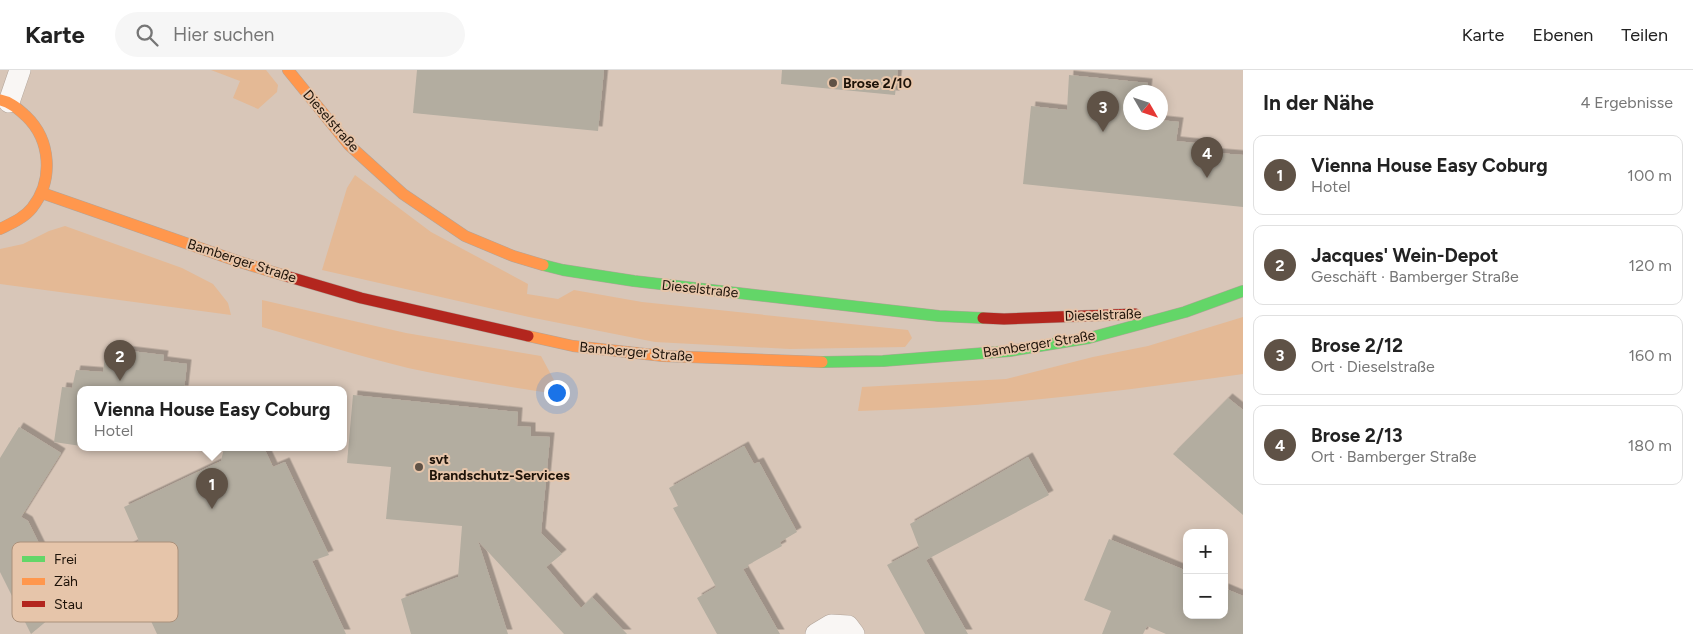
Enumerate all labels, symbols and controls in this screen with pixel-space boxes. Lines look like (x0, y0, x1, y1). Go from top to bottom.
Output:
search box (115, 12, 465, 57)
text: Karte (25, 20, 85, 49)
icon: search (133, 21, 161, 49)
text: Hier suchen (173, 23, 274, 46)
text: Karte (1462, 24, 1504, 46)
text: Ebenen (1532, 24, 1593, 46)
text: Teilen (1621, 24, 1668, 46)
place label: Brose 2/10 (843, 75, 912, 92)
marker: Brose 2/10 (827, 77, 839, 89)
north arrow (1123, 85, 1168, 130)
street label: Dieselstraße (299, 86, 363, 156)
text: In der Nähe (1263, 90, 1374, 115)
pin: 3 (1087, 91, 1119, 132)
text: 4 Ergebnisse (1580, 93, 1673, 112)
pin: 4 (1191, 137, 1223, 178)
text: Vienna House Easy Coburg (1311, 154, 1548, 177)
text: 1 (1277, 166, 1283, 185)
text: 100 m (1627, 166, 1672, 185)
text: Hotel (1311, 177, 1351, 196)
street label: Bamberger Straße (185, 235, 299, 287)
text: Jacques' Wein-Depot (1311, 244, 1498, 267)
text: 2 (1275, 256, 1285, 275)
text: 120 m (1629, 256, 1672, 275)
text: Geschäft · Bamberger Straße (1311, 267, 1519, 286)
street label: Dieselstraße (661, 277, 740, 302)
street label: Dieselstraße (1064, 305, 1142, 325)
street label: Bamberger Straße (982, 327, 1097, 361)
text: Brose 2/12 (1311, 334, 1403, 357)
street label: Bamberger Straße (579, 339, 694, 365)
pin: 2 (104, 340, 136, 381)
text: 3 (1276, 346, 1284, 365)
text: 160 m (1629, 346, 1672, 365)
text: Ort · Dieselstraße (1311, 357, 1435, 376)
your location (544, 380, 570, 406)
popup (77, 386, 347, 451)
text: Vienna House Easy Coburg (94, 398, 330, 421)
text: Hotel (94, 421, 133, 440)
text: Brose 2/13 (1311, 424, 1403, 447)
text: 4 (1275, 436, 1285, 455)
text: 180 m (1628, 436, 1672, 455)
text: Ort · Bamberger Straße (1311, 447, 1477, 466)
place label: svt Brandschutz-Services (429, 451, 570, 484)
marker: svt Brandschutz-Services (413, 461, 425, 473)
pin: 1 (196, 468, 228, 509)
map controls (1183, 529, 1228, 619)
button: + (1183, 529, 1228, 574)
legend (12, 542, 178, 622)
text: Frei (54, 551, 77, 568)
text: Zäh (54, 573, 78, 590)
button: − (1183, 574, 1228, 619)
text: Stau (54, 596, 83, 613)

